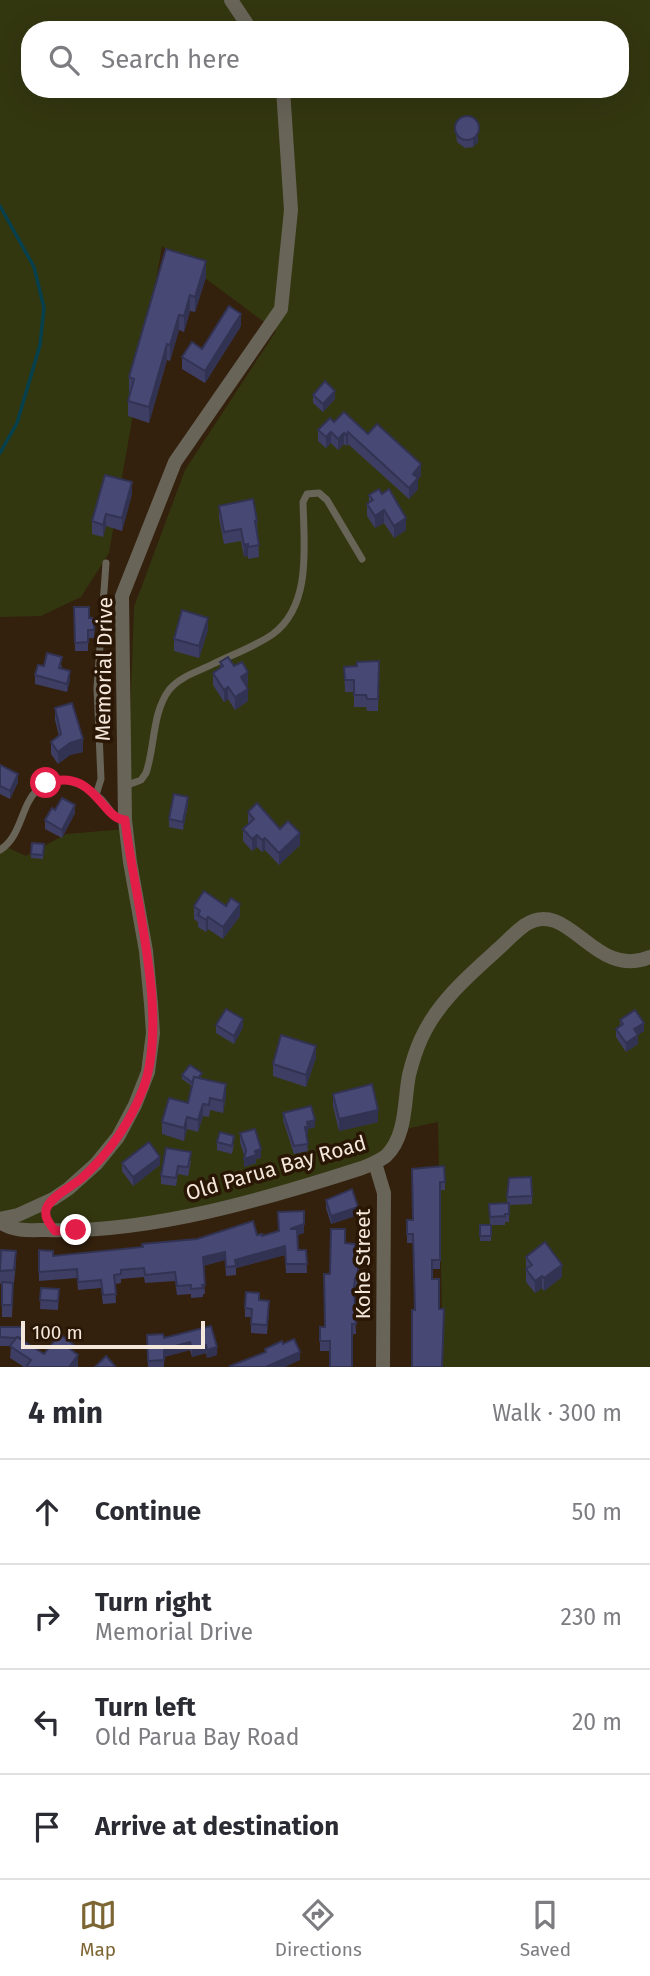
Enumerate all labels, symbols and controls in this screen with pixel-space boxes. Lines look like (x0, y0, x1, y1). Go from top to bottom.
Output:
search box (21, 21, 629, 98)
icon: search (45, 41, 83, 79)
text: Search here (101, 44, 240, 75)
street label: Memorial Drive (90, 597, 118, 741)
route start (30, 767, 61, 798)
street label: Old Parua Bay Road (183, 1130, 369, 1206)
street label: Kohe Street (350, 1208, 376, 1319)
route end (60, 1214, 91, 1245)
scale bar (21, 1318, 205, 1350)
text: 100 m (32, 1321, 83, 1344)
text: 4 min (28, 1395, 103, 1431)
text: Walk · 300 m (492, 1399, 622, 1427)
icon: ahead (28, 1493, 66, 1531)
text: Continue (95, 1496, 201, 1527)
text: 50 m (572, 1498, 622, 1526)
text: Turn right (95, 1587, 212, 1618)
icon: right (28, 1598, 66, 1636)
text: 230 m (561, 1603, 622, 1631)
text: Memorial Drive (95, 1618, 253, 1646)
text: Turn left (95, 1692, 196, 1723)
icon: left (28, 1703, 66, 1741)
text: 20 m (572, 1708, 622, 1736)
text: Old Parua Bay Road (95, 1723, 299, 1751)
icon: arrive (28, 1808, 66, 1846)
text: Arrive at destination (95, 1811, 339, 1842)
tab: Map (79, 1896, 117, 1961)
tab: Directions (275, 1896, 362, 1961)
tab: Saved (520, 1896, 571, 1961)

